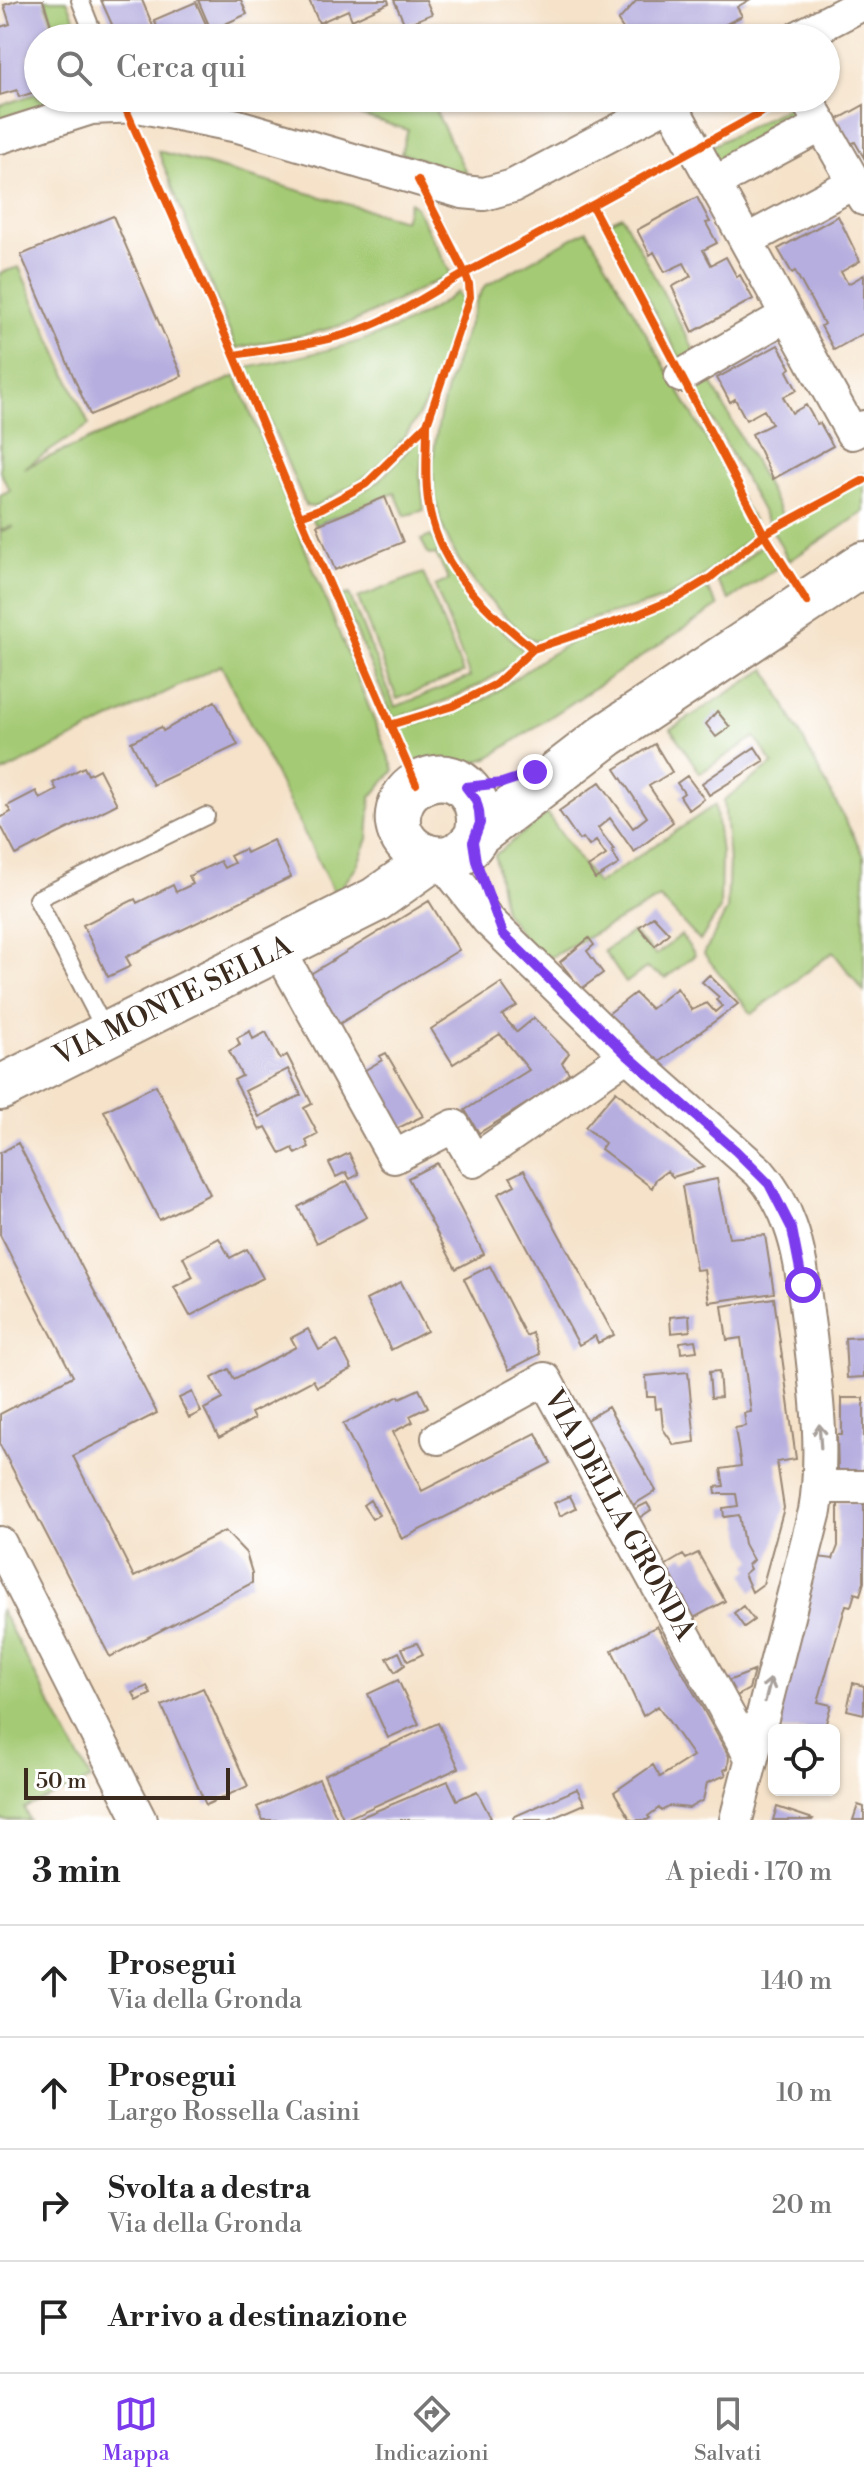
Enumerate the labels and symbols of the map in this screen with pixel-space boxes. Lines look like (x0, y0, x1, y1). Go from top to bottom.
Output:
route end (517, 754, 553, 790)
street label: VIA MONTE SELLA (48, 928, 298, 1074)
route start (785, 1267, 821, 1303)
street label: VIA DELLA GRONDA (535, 1383, 703, 1647)
one-way arrow (812, 1423, 827, 1450)
one-way arrow (761, 1677, 776, 1703)
scale bar (24, 1764, 230, 1800)

